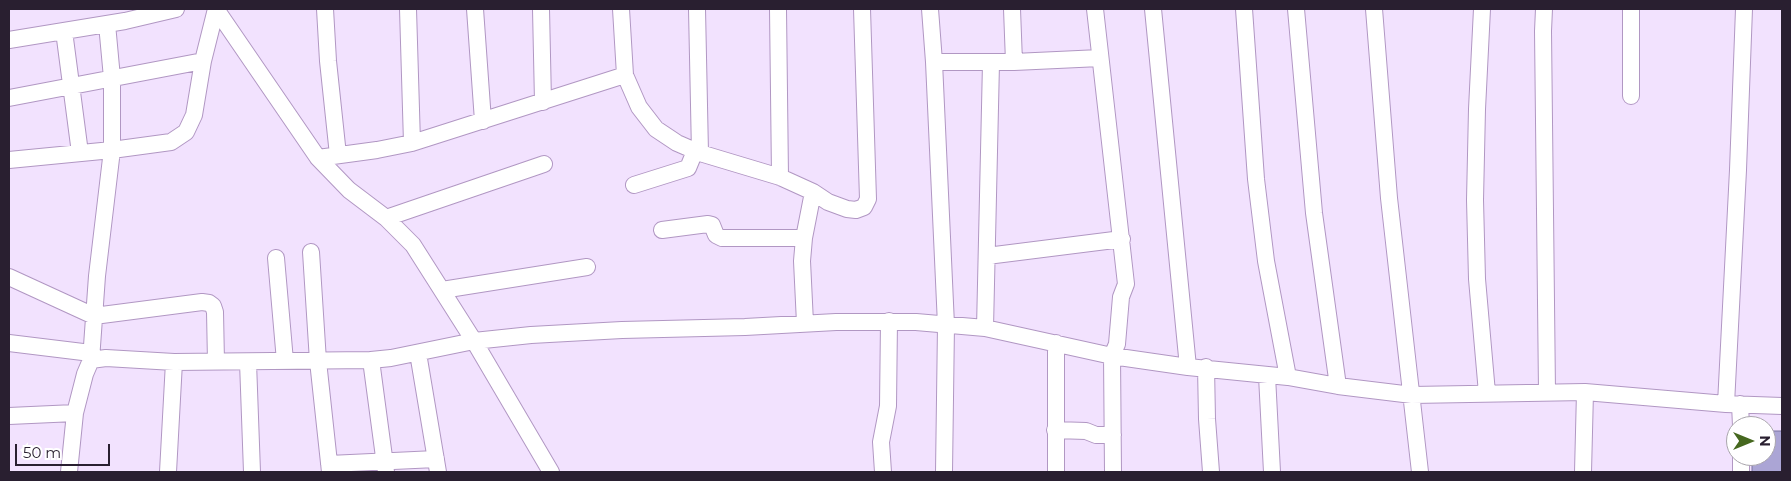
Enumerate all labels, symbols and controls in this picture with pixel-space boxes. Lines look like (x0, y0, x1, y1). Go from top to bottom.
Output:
north arrow (1726, 416, 1776, 466)
scale bar (18, 434, 112, 466)
text: N (1756, 435, 1774, 447)
text: 50 m (23, 443, 61, 462)

